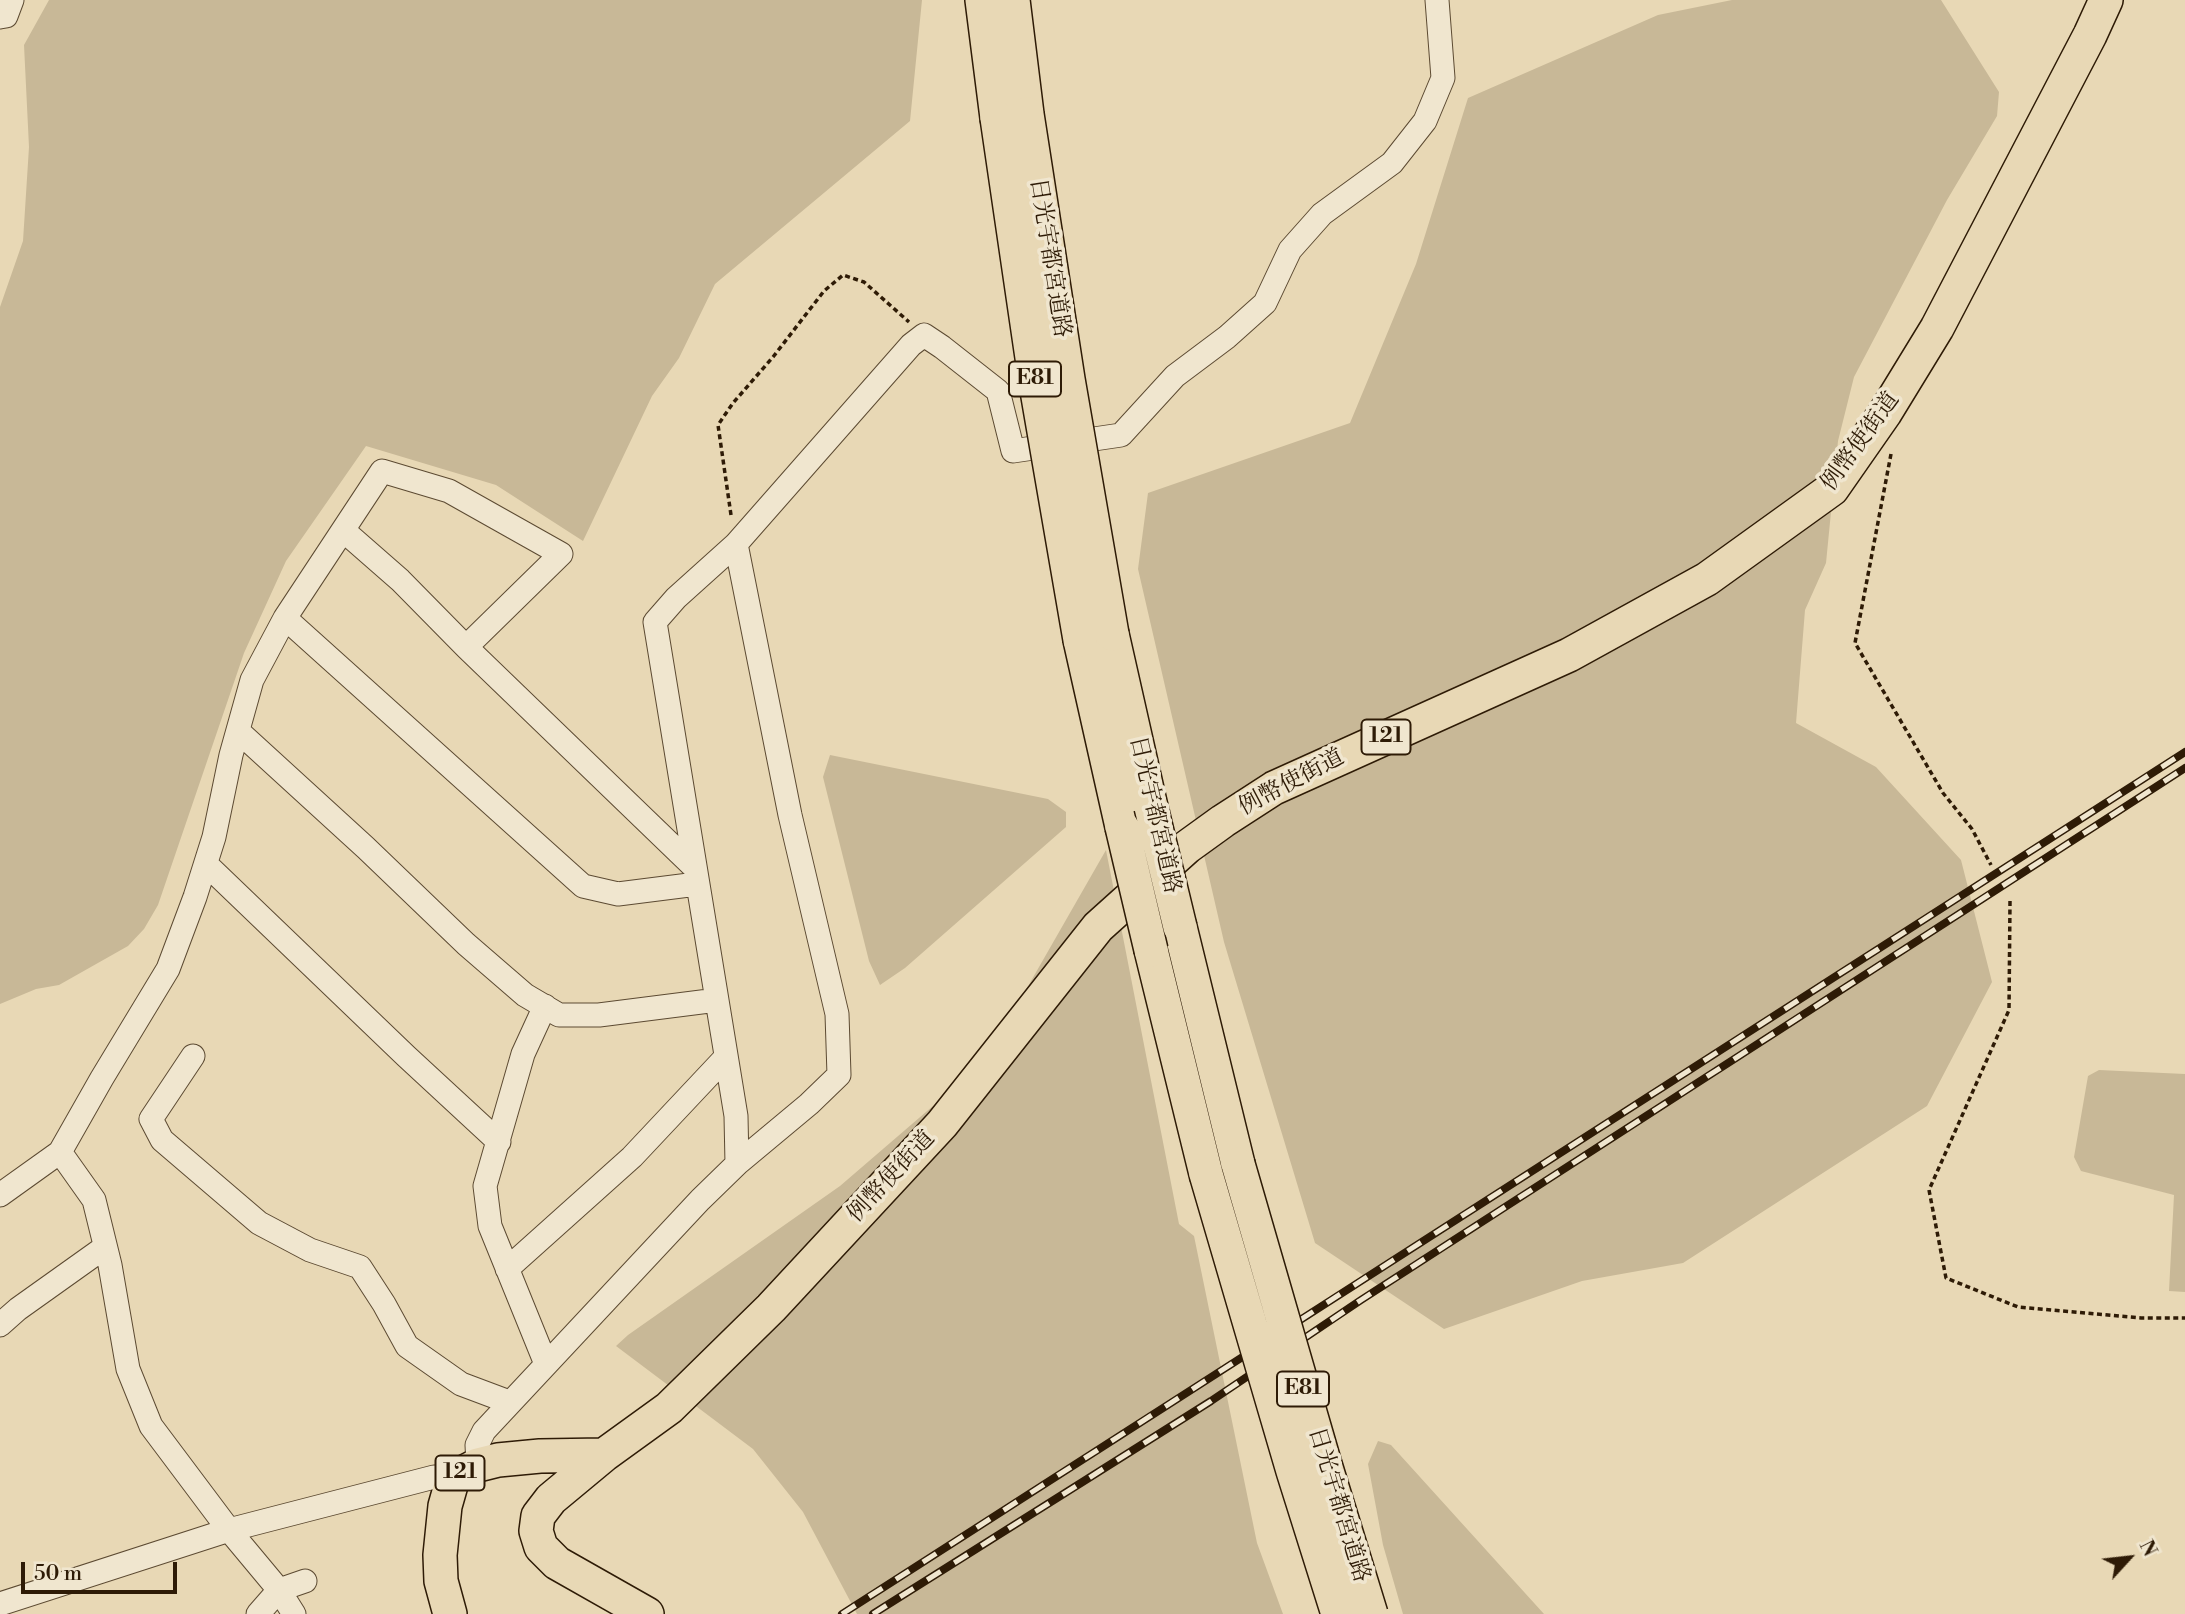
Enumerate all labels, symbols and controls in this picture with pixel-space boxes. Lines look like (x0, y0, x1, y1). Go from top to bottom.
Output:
street label: 日光宇都宮道路 (1023, 176, 1075, 340)
road number: E81 (1009, 362, 1061, 396)
street label: 例幣使街道 (1816, 387, 1906, 497)
road number: 121 (1362, 720, 1410, 754)
street label: 日光宇都宮道路 (1122, 733, 1186, 897)
street label: 例幣使街道 (1235, 744, 1349, 822)
street label: 例幣使街道 (843, 1126, 941, 1228)
road number: E81 (1277, 1372, 1329, 1406)
street label: 日光宇都宮道路 (1301, 1424, 1375, 1586)
road number: 121 (435, 1456, 484, 1490)
north arrow (2094, 1523, 2164, 1593)
text: N (2134, 1536, 2162, 1561)
scale bar (24, 1548, 180, 1592)
text: 50 m (34, 1561, 82, 1587)

